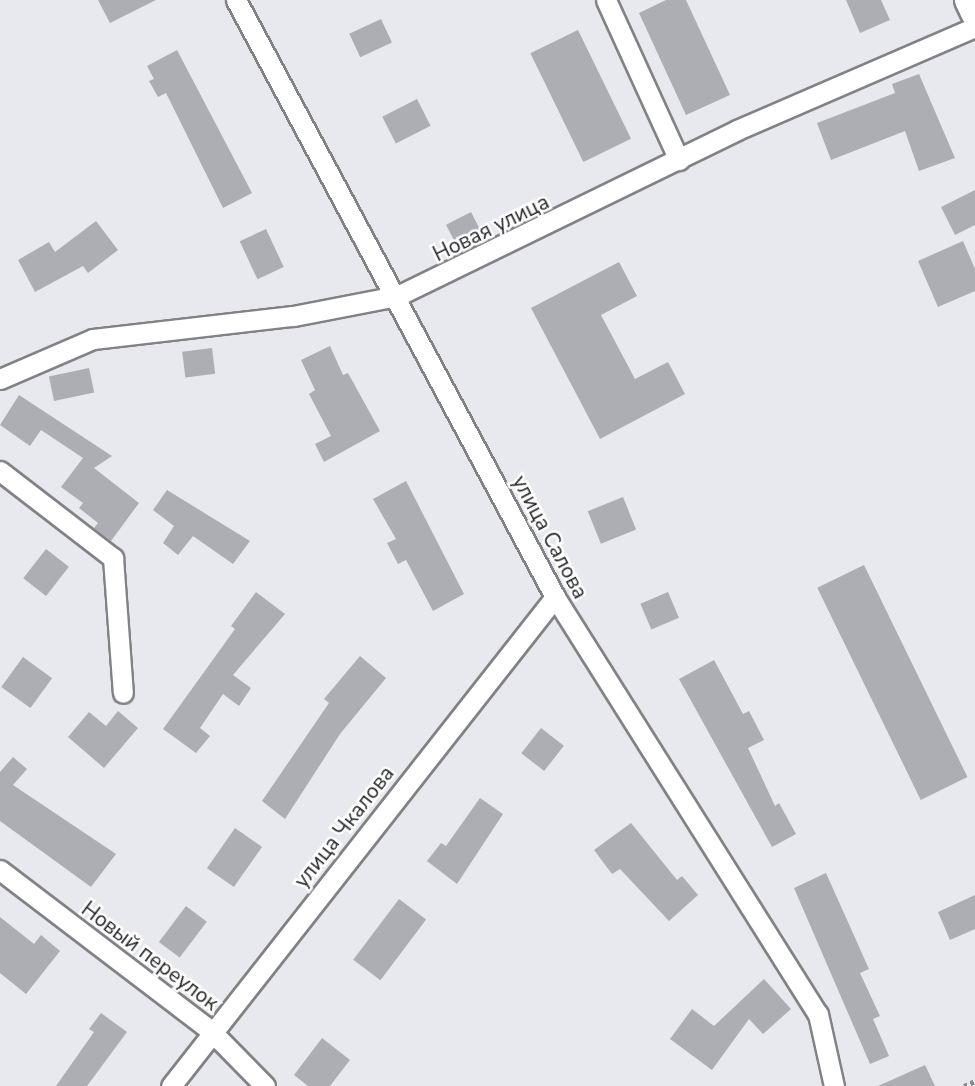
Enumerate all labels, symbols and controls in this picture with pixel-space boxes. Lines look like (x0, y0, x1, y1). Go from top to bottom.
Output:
street label: Новая улица (429, 189, 553, 267)
street label: улица Салова (507, 471, 593, 603)
street label: улица Чкалова (289, 761, 399, 893)
street label: Новый переулок (77, 896, 223, 1016)

